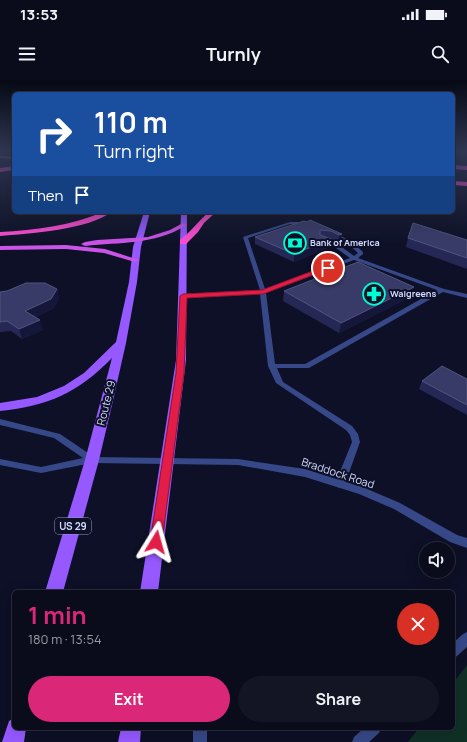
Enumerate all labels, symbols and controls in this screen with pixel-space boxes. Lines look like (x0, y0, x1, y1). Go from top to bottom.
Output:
text: 13:53 (20, 4, 58, 25)
text: Turnly (206, 42, 261, 66)
icon: menu (16, 43, 38, 65)
icon: search (429, 43, 451, 65)
text: 110 m (94, 103, 168, 141)
icon: right (28, 108, 80, 160)
text: Turn right (94, 139, 175, 163)
icon: arrive (71, 184, 93, 206)
text: Then (28, 185, 63, 206)
bank icon: Bank of America (282, 230, 308, 256)
place label: Bank of America (310, 236, 380, 249)
pin (311, 251, 345, 285)
icon: arrive (317, 257, 339, 279)
pharmacy icon: Walgreens (361, 281, 387, 307)
place label: Walgreens (390, 287, 436, 300)
street label: Route 29 (93, 379, 118, 427)
street label: Braddock Road (300, 454, 377, 491)
road number: US 29 (55, 518, 91, 534)
position arrow (135, 521, 177, 563)
map controls (419, 542, 455, 578)
button: sound (419, 542, 455, 578)
text: 1 min (28, 598, 87, 631)
button: close (397, 603, 439, 645)
text: 180 m · 13:54 (28, 630, 102, 648)
button: Exit (28, 676, 230, 722)
button: Share (238, 676, 439, 722)

